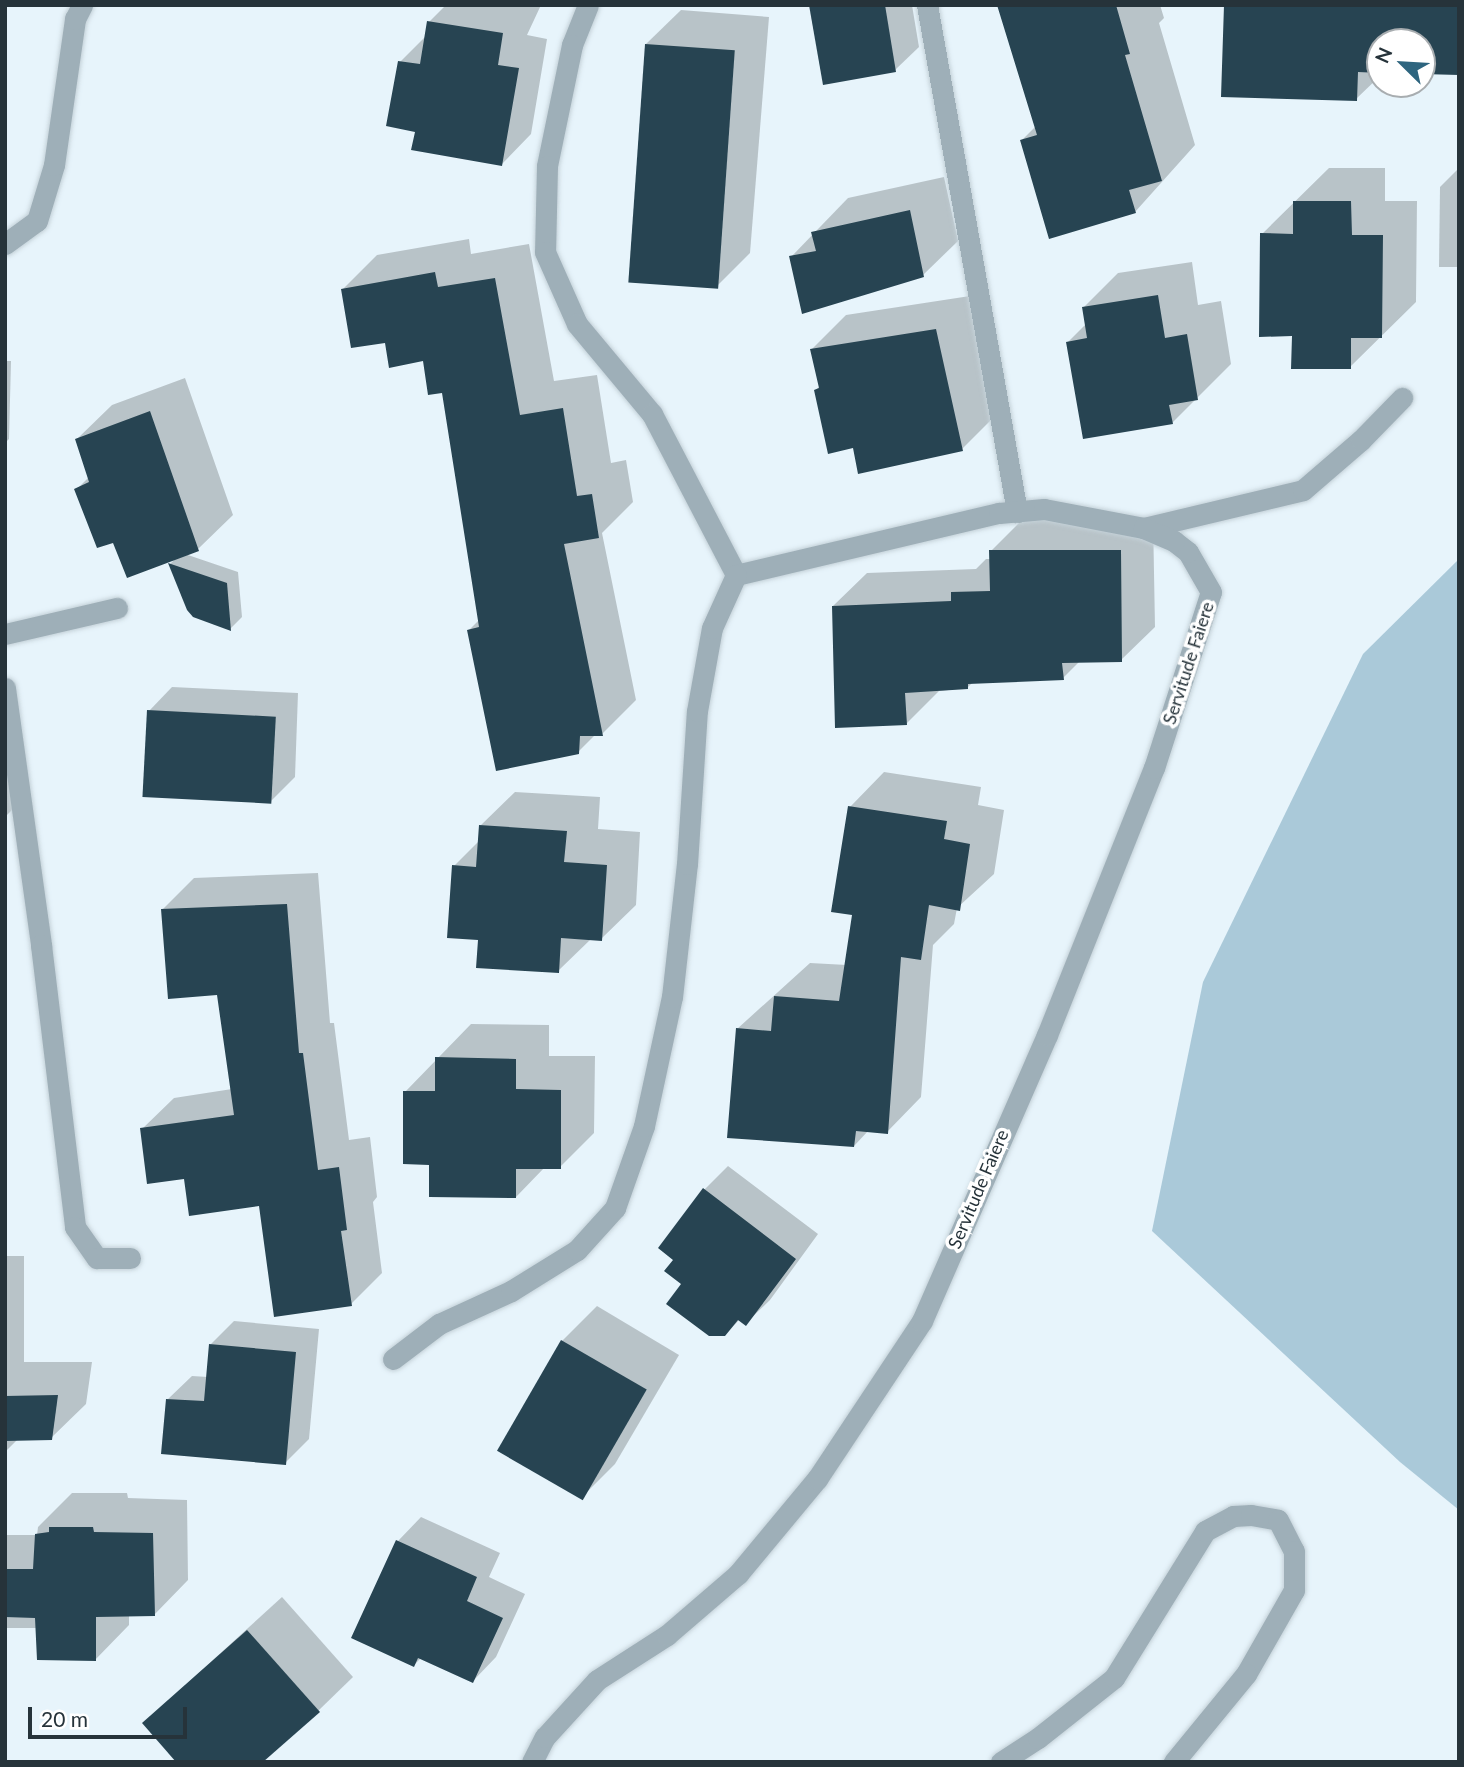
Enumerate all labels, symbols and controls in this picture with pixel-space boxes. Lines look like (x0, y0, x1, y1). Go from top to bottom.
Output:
north arrow (1366, 28, 1436, 98)
text: N (1370, 44, 1397, 66)
street label: Servitude Faiere (1158, 599, 1218, 727)
street label: Servitude Faiere (943, 1126, 1013, 1252)
scale bar (32, 1694, 191, 1738)
text: 20 m (41, 1706, 88, 1731)

